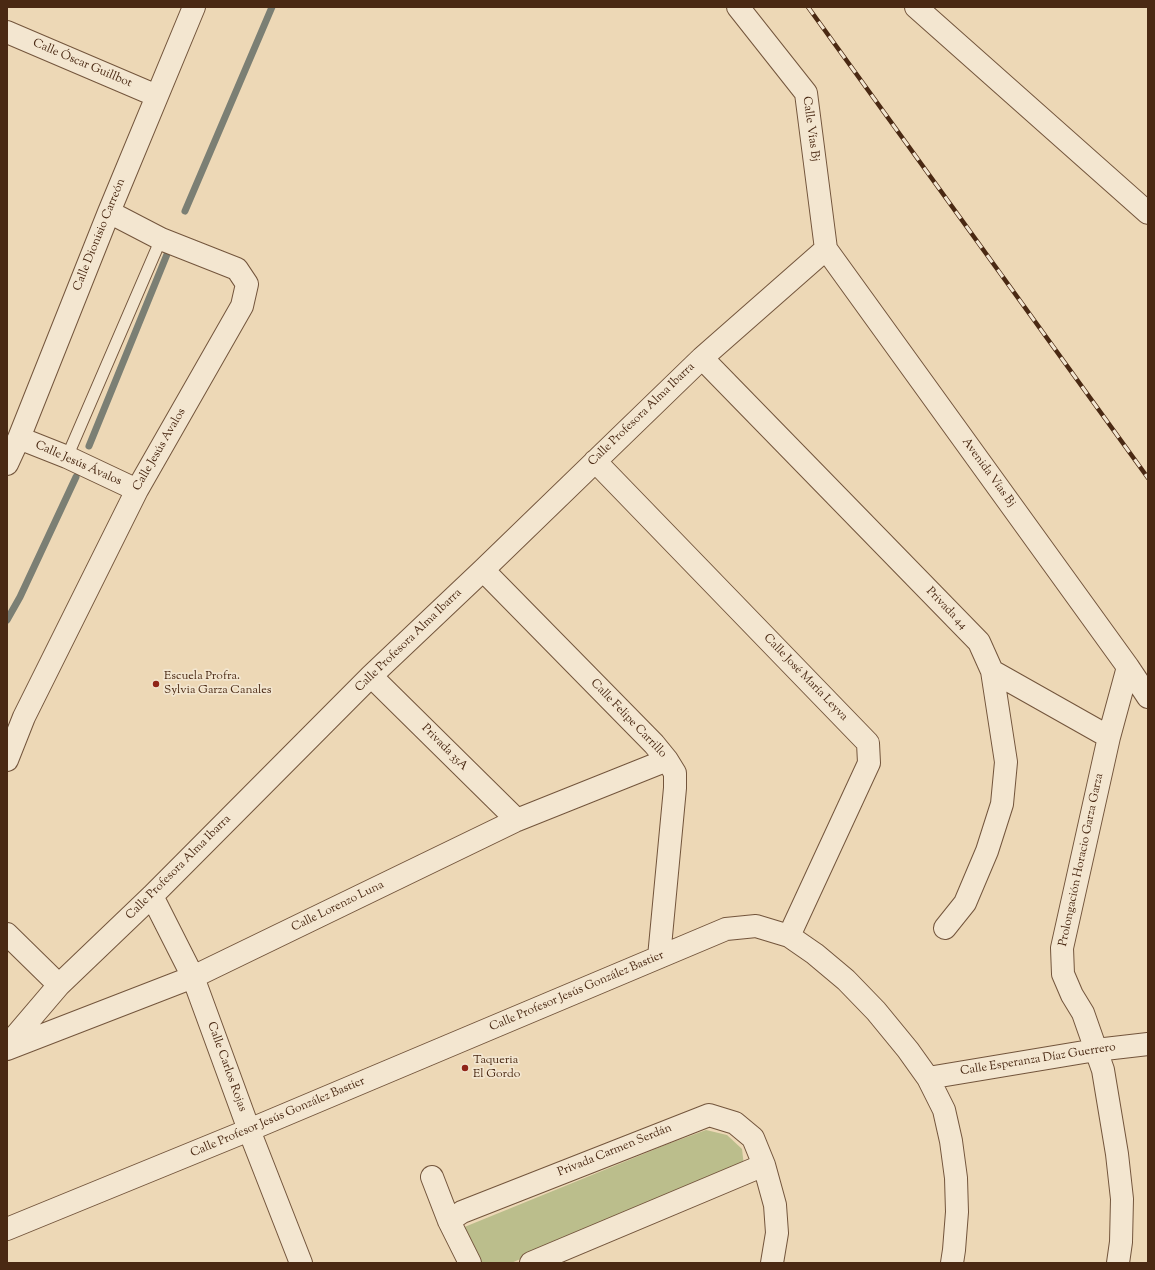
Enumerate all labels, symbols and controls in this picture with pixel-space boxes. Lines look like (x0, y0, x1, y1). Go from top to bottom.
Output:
street label: Calle Óscar Guillbot (30, 37, 134, 91)
street label: Calle Vías Bj (798, 95, 822, 163)
street label: Calle Dionisio Carreón (71, 177, 129, 293)
street label: Calle Profesora Alma Ibarra (586, 360, 698, 470)
street label: Calle Jesús Avalos (130, 406, 190, 494)
street label: Avenida Vías Bj (958, 436, 1018, 510)
street label: Calle Jesús Ávalos (33, 438, 123, 490)
street label: Privada 44 (922, 585, 970, 633)
street label: Calle Profesora Alma Ibarra (353, 586, 465, 696)
street label: Calle José María Leyva (760, 631, 850, 725)
place label: Escuela Profra. Sylvia Garza Canales (164, 670, 272, 698)
street label: Calle Felipe Carrillo (587, 677, 669, 761)
marker: Escuela Profra. Sylvia Garza Canales (151, 679, 161, 689)
street label: Privada 35A (418, 722, 470, 774)
street label: Prolongación Horacio Garza Garza (1057, 772, 1107, 948)
street label: Calle Profesora Alma Ibarra (124, 813, 234, 923)
street label: Calle Lorenzo Luna (289, 878, 387, 936)
street label: Calle Profesor Jesús González Bastier (488, 949, 666, 1035)
street label: Calle Carlos Rojas (203, 1020, 249, 1114)
street label: Calle Esperanza Díaz Guerrero (959, 1041, 1117, 1079)
place label: Taqueria El Gordo (473, 1054, 520, 1082)
marker: Taqueria El Gordo (460, 1063, 470, 1073)
street label: Calle Profesor Jesús González Bastier (189, 1075, 367, 1161)
street label: Privada Carmen Serdán (556, 1121, 674, 1181)

